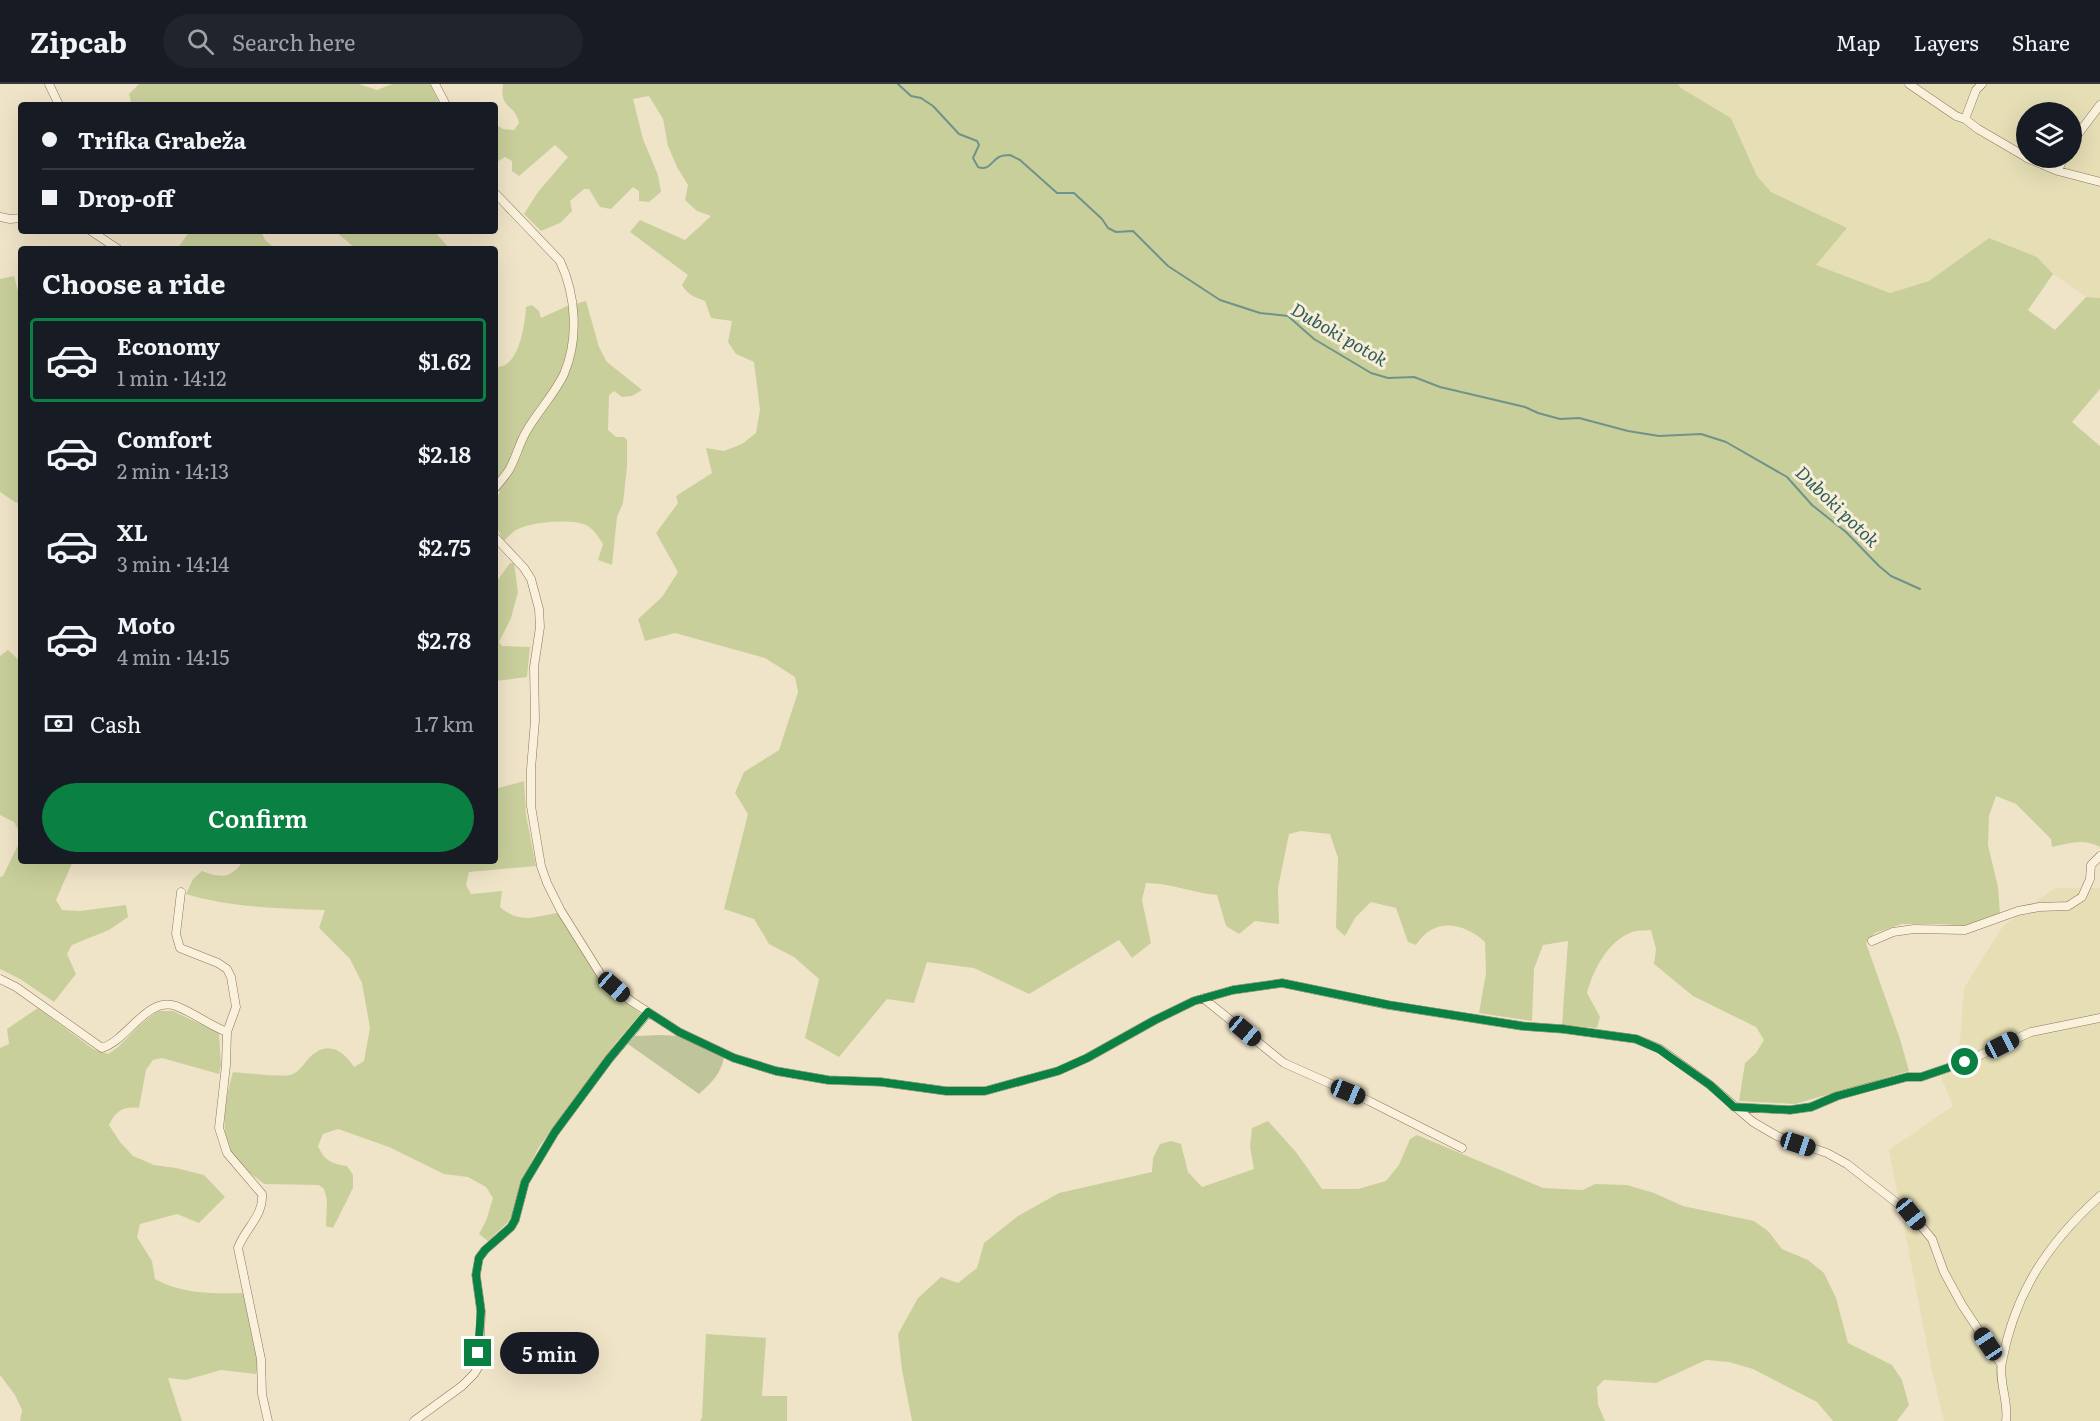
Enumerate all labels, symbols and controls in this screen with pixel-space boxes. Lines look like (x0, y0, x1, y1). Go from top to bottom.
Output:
search box (163, 14, 583, 68)
text: Zipcab (30, 20, 127, 62)
icon: search (184, 25, 217, 58)
text: Search here (232, 25, 355, 58)
text: Map (1836, 26, 1881, 57)
text: Layers (1914, 26, 1979, 57)
text: Share (2012, 26, 2070, 57)
map controls (2016, 102, 2082, 168)
button: layers (2016, 102, 2082, 168)
text: Trifka Grabeža (78, 123, 246, 156)
text: Drop-off (78, 181, 174, 214)
text: Choose a ride (42, 262, 225, 302)
water label: Duboki potok (1286, 295, 1393, 372)
text: Economy (117, 329, 220, 362)
icon: car (45, 333, 99, 387)
text: $1.62 (418, 344, 471, 377)
text: 1 min · 14:12 (117, 362, 226, 392)
text: Comfort (117, 422, 212, 455)
icon: car (45, 426, 99, 480)
text: $2.18 (418, 437, 471, 470)
text: 2 min · 14:13 (117, 455, 229, 485)
water label: Duboki potok (1790, 459, 1886, 553)
text: XL (117, 515, 148, 548)
icon: car (45, 519, 99, 573)
text: $2.75 (418, 530, 471, 563)
text: 3 min · 14:14 (117, 548, 229, 578)
text: Moto (117, 608, 175, 641)
icon: car (45, 612, 99, 666)
text: $2.78 (417, 623, 471, 656)
text: 4 min · 14:15 (117, 641, 229, 671)
icon: cash (42, 707, 75, 740)
text: Cash (90, 707, 141, 740)
text: 1.7 km (415, 708, 474, 738)
button: Confirm (42, 783, 474, 852)
car (595, 968, 633, 1006)
car (1225, 1013, 1265, 1049)
car (1982, 1029, 2022, 1061)
route start (1951, 1048, 1978, 1075)
car (1328, 1077, 1368, 1107)
car (1778, 1130, 1818, 1158)
car (1893, 1194, 1929, 1234)
car (1970, 1324, 2006, 1364)
callout: 5 min (499, 1332, 598, 1374)
text: 5 min (522, 1338, 577, 1368)
route end (464, 1339, 491, 1366)

